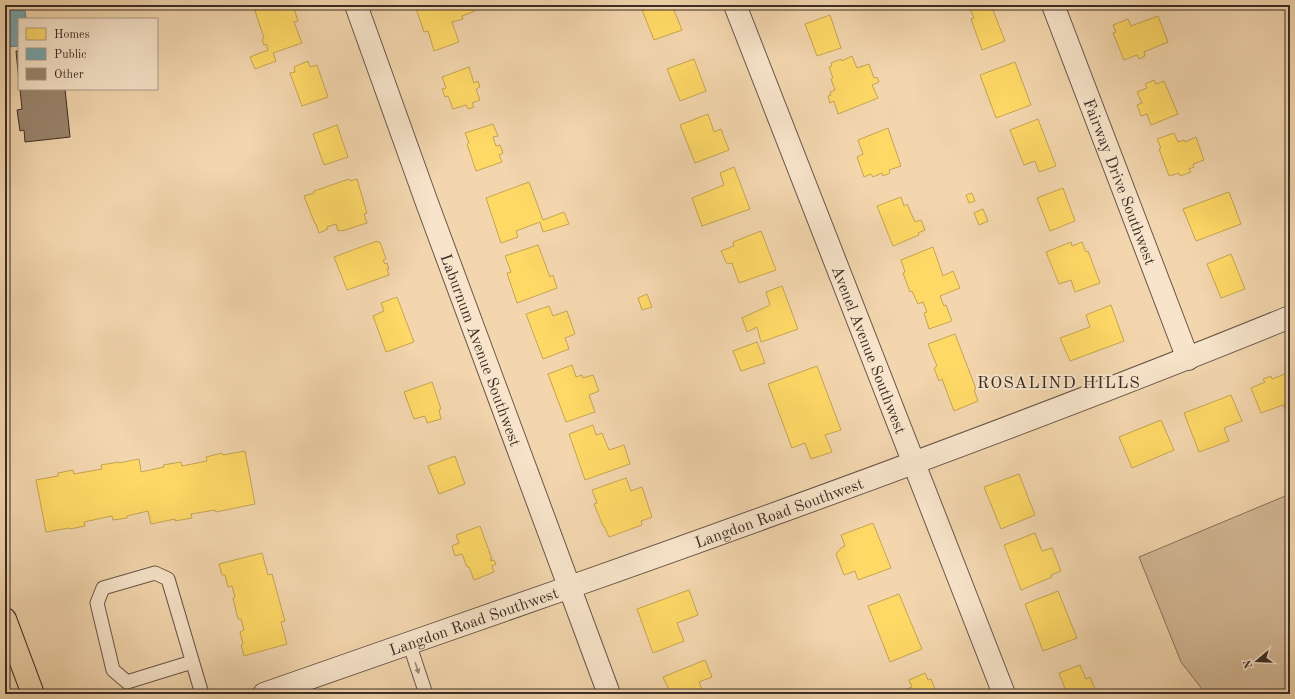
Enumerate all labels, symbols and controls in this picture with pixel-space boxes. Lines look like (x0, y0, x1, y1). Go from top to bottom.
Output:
legend (18, 18, 158, 90)
text: Homes (54, 29, 90, 41)
text: Public (54, 49, 86, 61)
text: Other (54, 69, 84, 81)
street label: Fairway Drive Southwest (1080, 97, 1158, 268)
street label: Laburnum Avenue Southwest (437, 252, 523, 449)
street label: Avenel Avenue Southwest (828, 264, 908, 437)
district label: ROSALIND HILLS (977, 375, 1141, 392)
street label: Langdon Road Southwest (693, 476, 866, 552)
street label: Langdon Road Southwest (388, 586, 561, 659)
north arrow (1237, 641, 1277, 681)
text: N (1242, 657, 1256, 670)
one-way arrow (415, 663, 421, 675)

